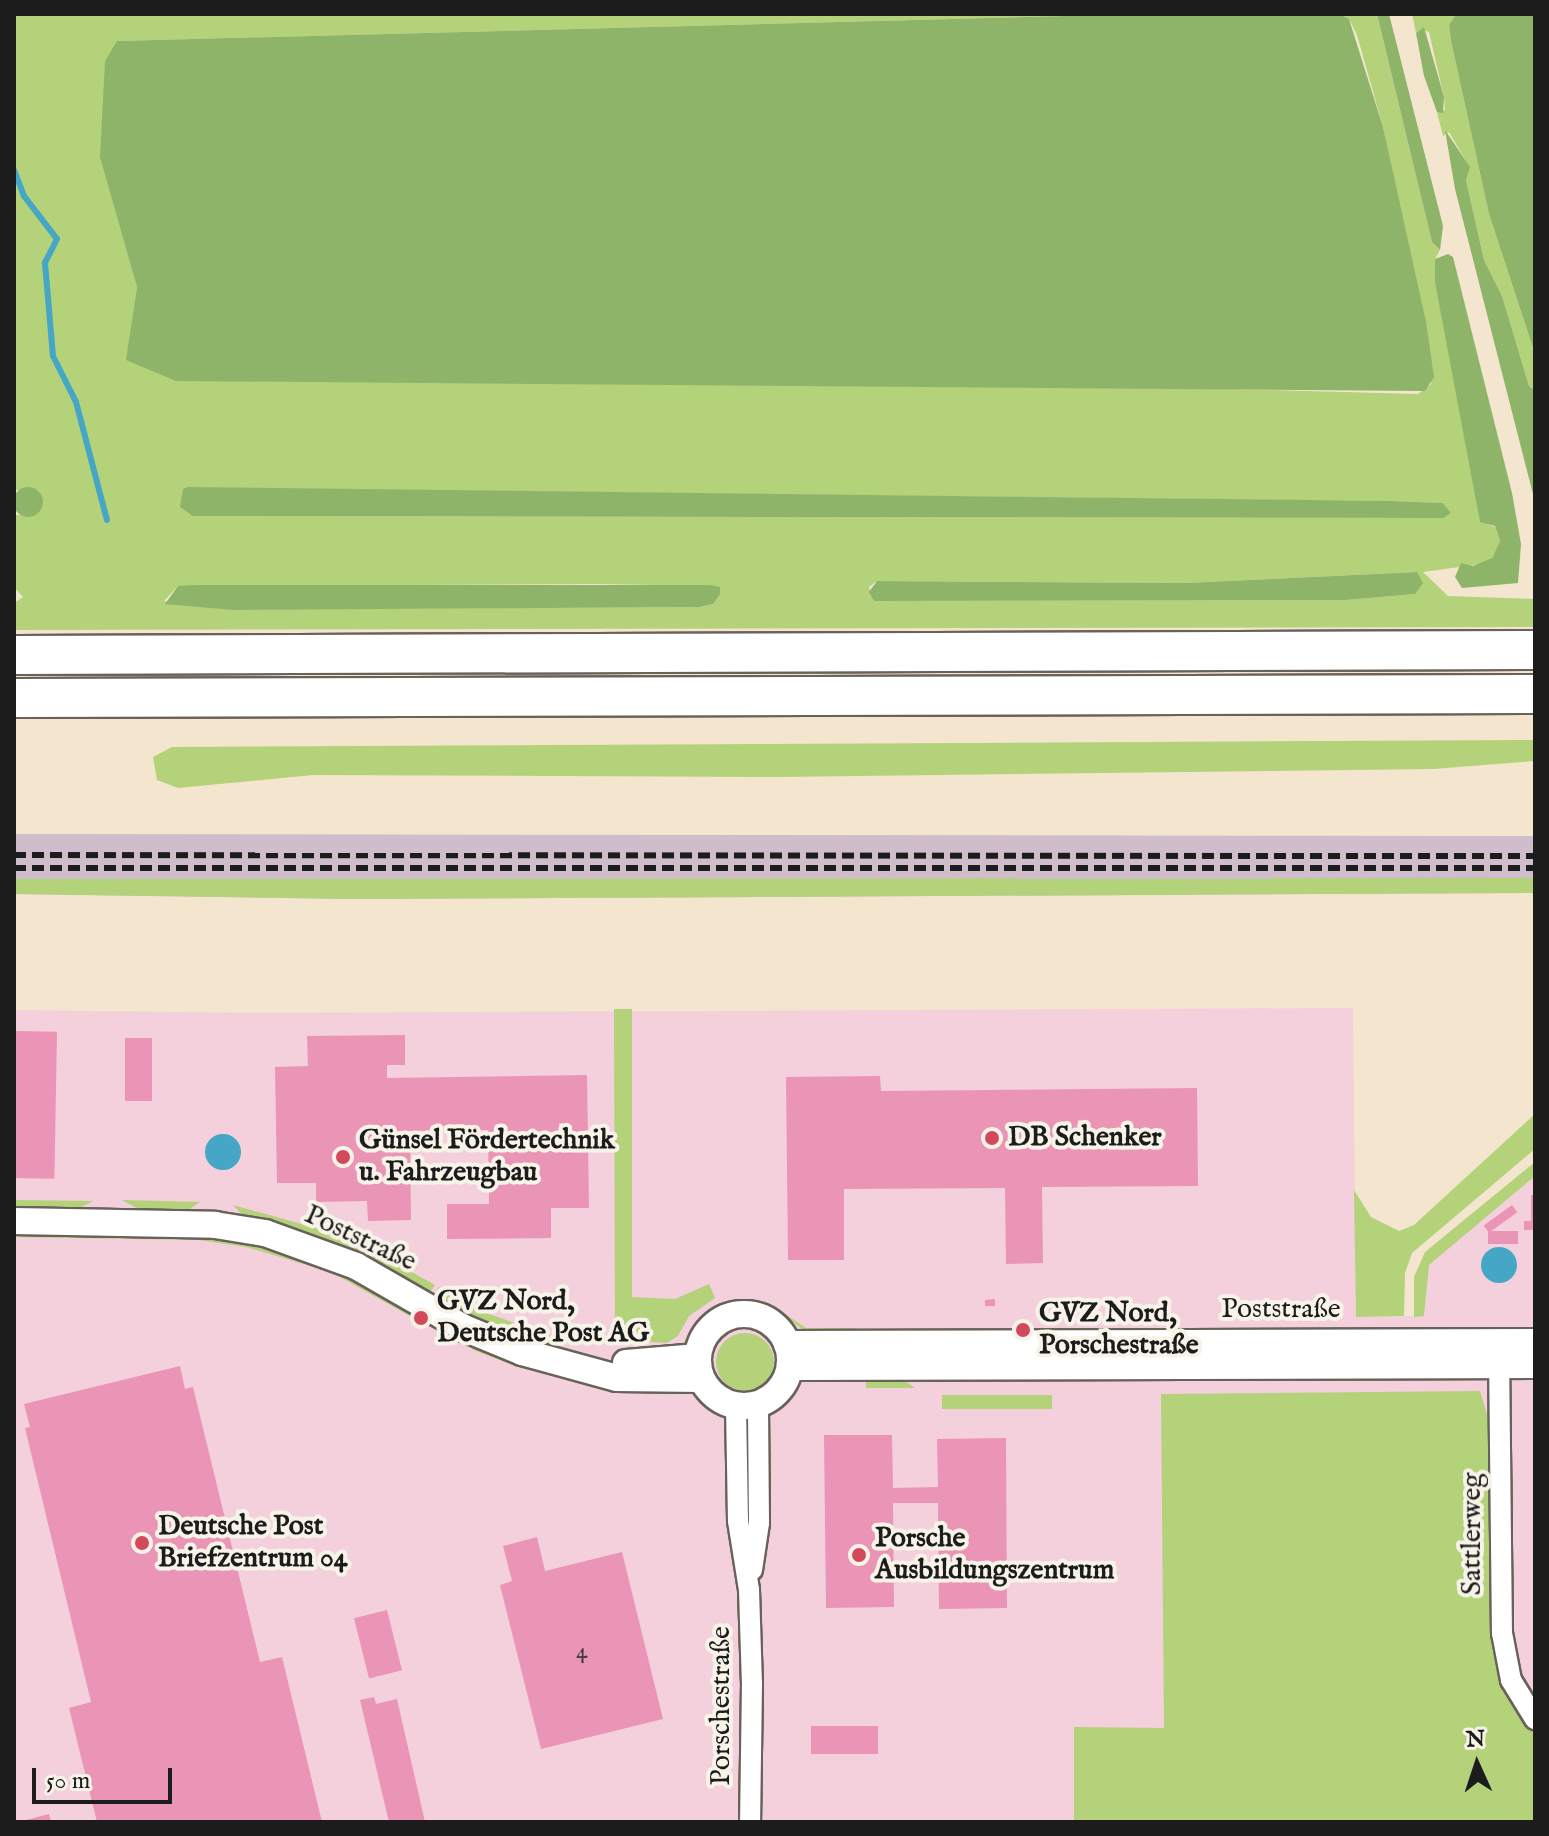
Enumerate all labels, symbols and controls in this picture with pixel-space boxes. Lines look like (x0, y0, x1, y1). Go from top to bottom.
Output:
place label: DB Schenker (1008, 1121, 1162, 1155)
place label: Günsel Fördertechnik u. Fahrzeugbau (359, 1124, 615, 1190)
marker: DB Schenker (983, 1129, 1001, 1147)
marker: Günsel Fördertechnik u. Fahrzeugbau (334, 1148, 352, 1166)
street label: Poststraße (299, 1199, 421, 1279)
place label: GVZ Nord, Deutsche Post AG (437, 1285, 649, 1351)
street label: Poststraße (1221, 1293, 1341, 1327)
place label: GVZ Nord, Porschestraße (1039, 1297, 1199, 1363)
marker: GVZ Nord, Deutsche Post AG (412, 1309, 430, 1327)
marker: GVZ Nord, Porschestraße (1014, 1321, 1032, 1339)
street label: Sattlerweg (1456, 1473, 1490, 1595)
place label: Deutsche Post Briefzentrum 04 (158, 1510, 347, 1576)
place label: Porsche Ausbildungszentrum (875, 1522, 1114, 1588)
marker: Deutsche Post Briefzentrum 04 (133, 1534, 151, 1552)
marker: Porsche Ausbildungszentrum (850, 1546, 868, 1564)
street label: Porschestraße (705, 1626, 739, 1786)
house number: 4 (576, 1638, 588, 1666)
north arrow (1437, 1724, 1517, 1804)
text: N (1465, 1726, 1486, 1755)
scale bar (36, 1752, 176, 1802)
text: 50 m (46, 1766, 90, 1797)

